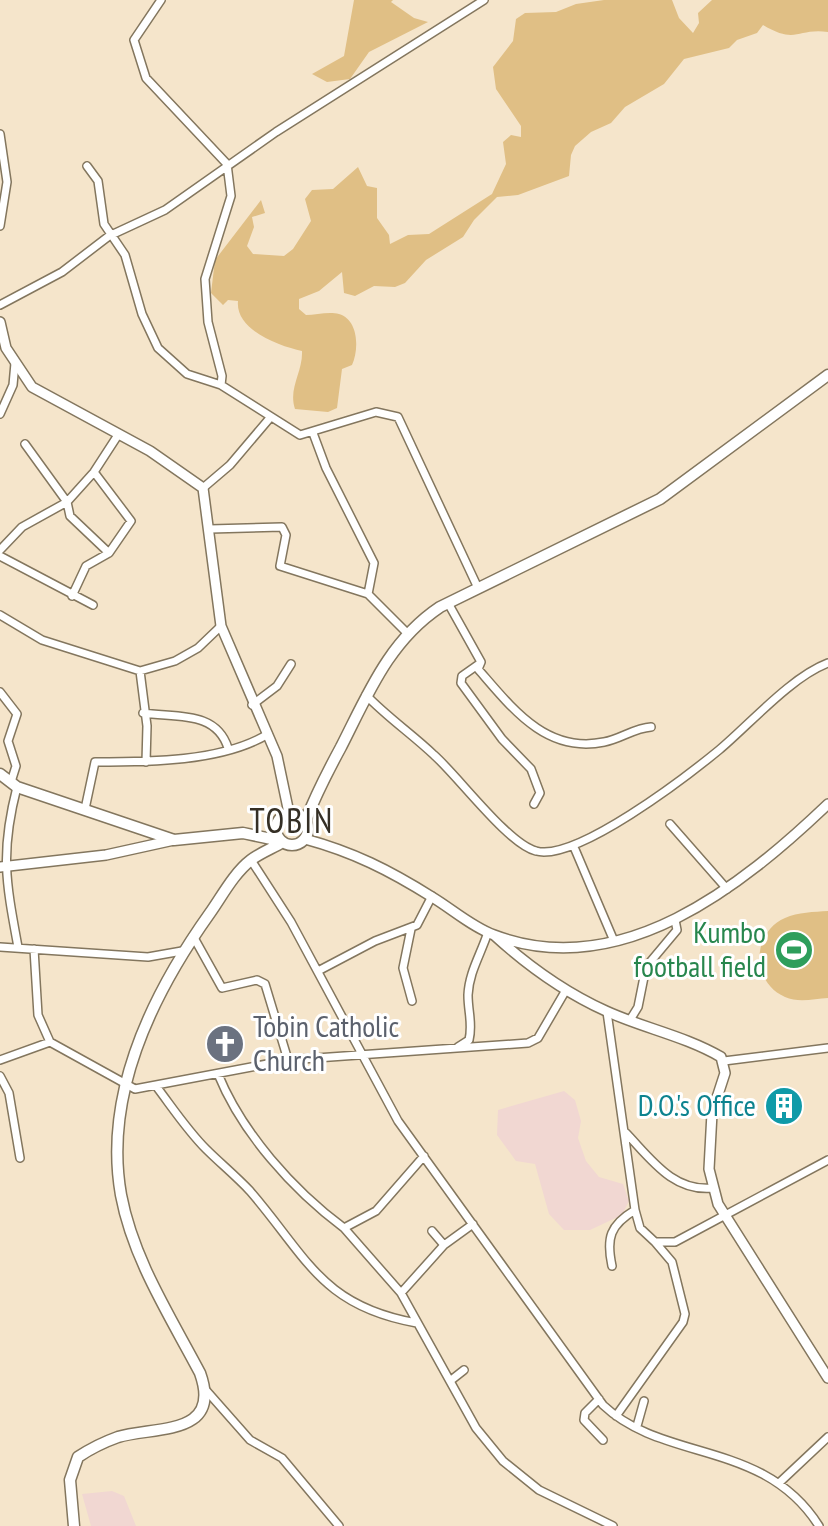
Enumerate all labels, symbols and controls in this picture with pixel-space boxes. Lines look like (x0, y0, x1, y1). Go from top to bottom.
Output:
district label: TOBIN (250, 798, 334, 842)
place label: Kumbo football field (634, 912, 766, 985)
sports icon: Kumbo football field (773, 929, 815, 971)
place label: Tobin Catholic Church (253, 1006, 400, 1079)
church icon: Tobin Catholic Church (204, 1023, 246, 1065)
place label: D.O.'s Office (638, 1085, 756, 1124)
building icon: D.O.'s Office (763, 1085, 805, 1127)

